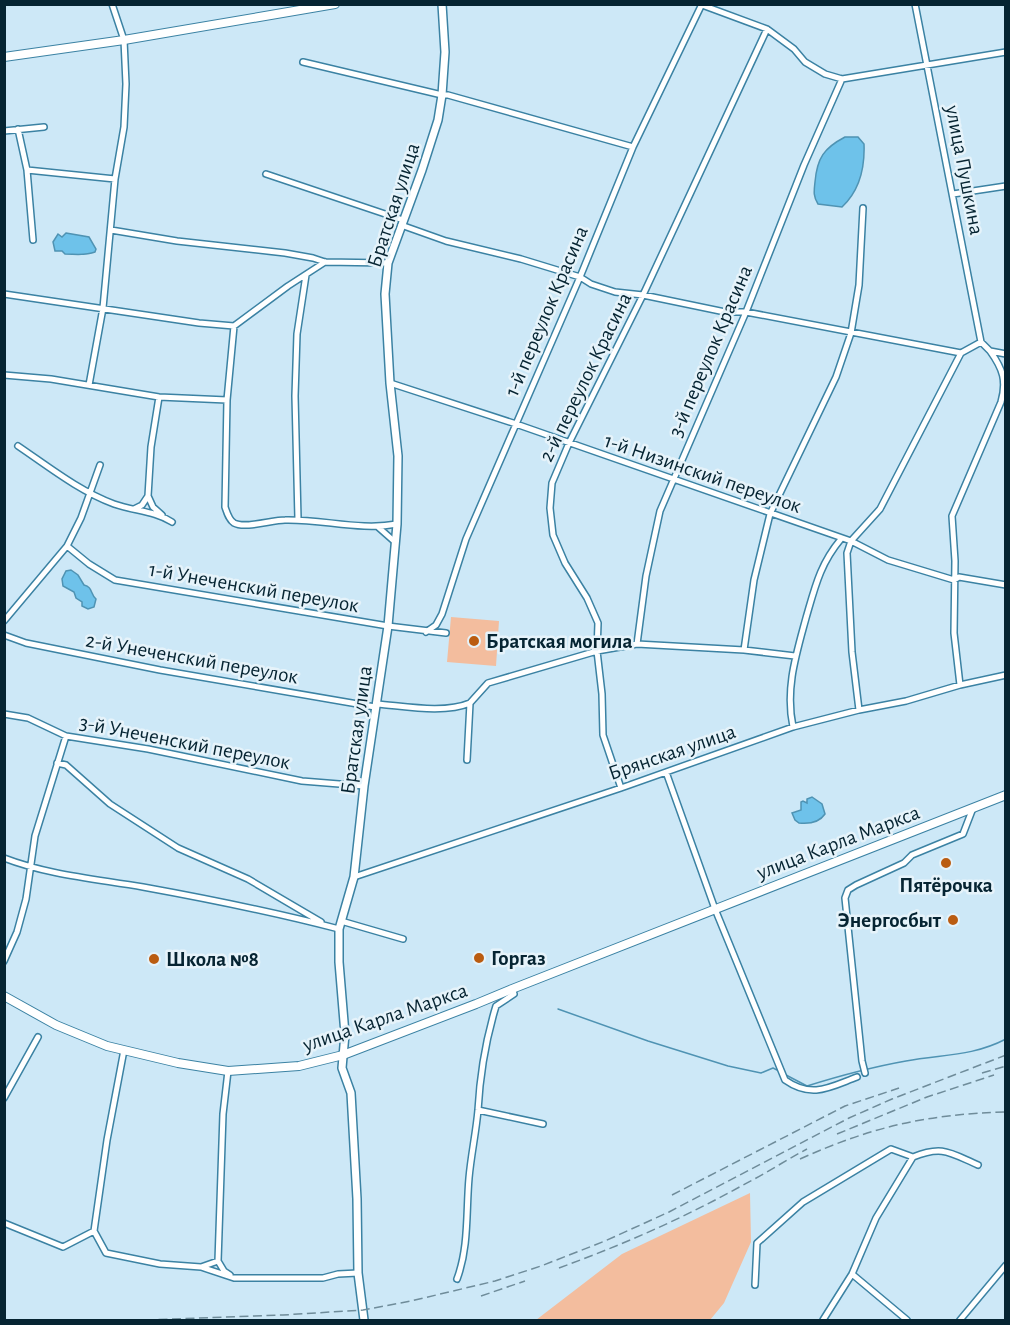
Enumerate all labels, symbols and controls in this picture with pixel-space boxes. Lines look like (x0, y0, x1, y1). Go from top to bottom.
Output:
street label: улица Пушкина (941, 102, 987, 237)
street label: Братская улица (363, 140, 424, 270)
street label: 1-й переулок Красина (501, 223, 592, 399)
street label: 3-й переулок Красина (665, 262, 756, 440)
street label: 2-й переулок Красина (535, 289, 636, 465)
street label: 1-й Низинский переулок (602, 430, 804, 517)
street label: 1-й Унеченский переулок (147, 559, 361, 616)
street label: 2-й Унеченский переулок (84, 629, 300, 688)
place label: Братская могила (486, 631, 632, 652)
marker: Братская могила (467, 634, 481, 648)
street label: Братская улица (337, 664, 376, 796)
street label: 3-й Унеченский переулок (78, 712, 292, 773)
street label: Брянская улица (606, 721, 739, 784)
street label: улица Карла Маркса (753, 802, 923, 884)
marker: Пятёрочка (939, 856, 953, 870)
place label: Пятёрочка (899, 875, 993, 896)
place label: Энергосбыт (838, 910, 942, 931)
marker: Энергосбыт (946, 913, 960, 927)
place label: Горгаз (491, 948, 546, 969)
place label: Школа №8 (166, 949, 259, 970)
marker: Горгаз (472, 951, 486, 965)
marker: Школа №8 (147, 952, 161, 966)
street label: улица Карла Маркса (299, 979, 471, 1056)

